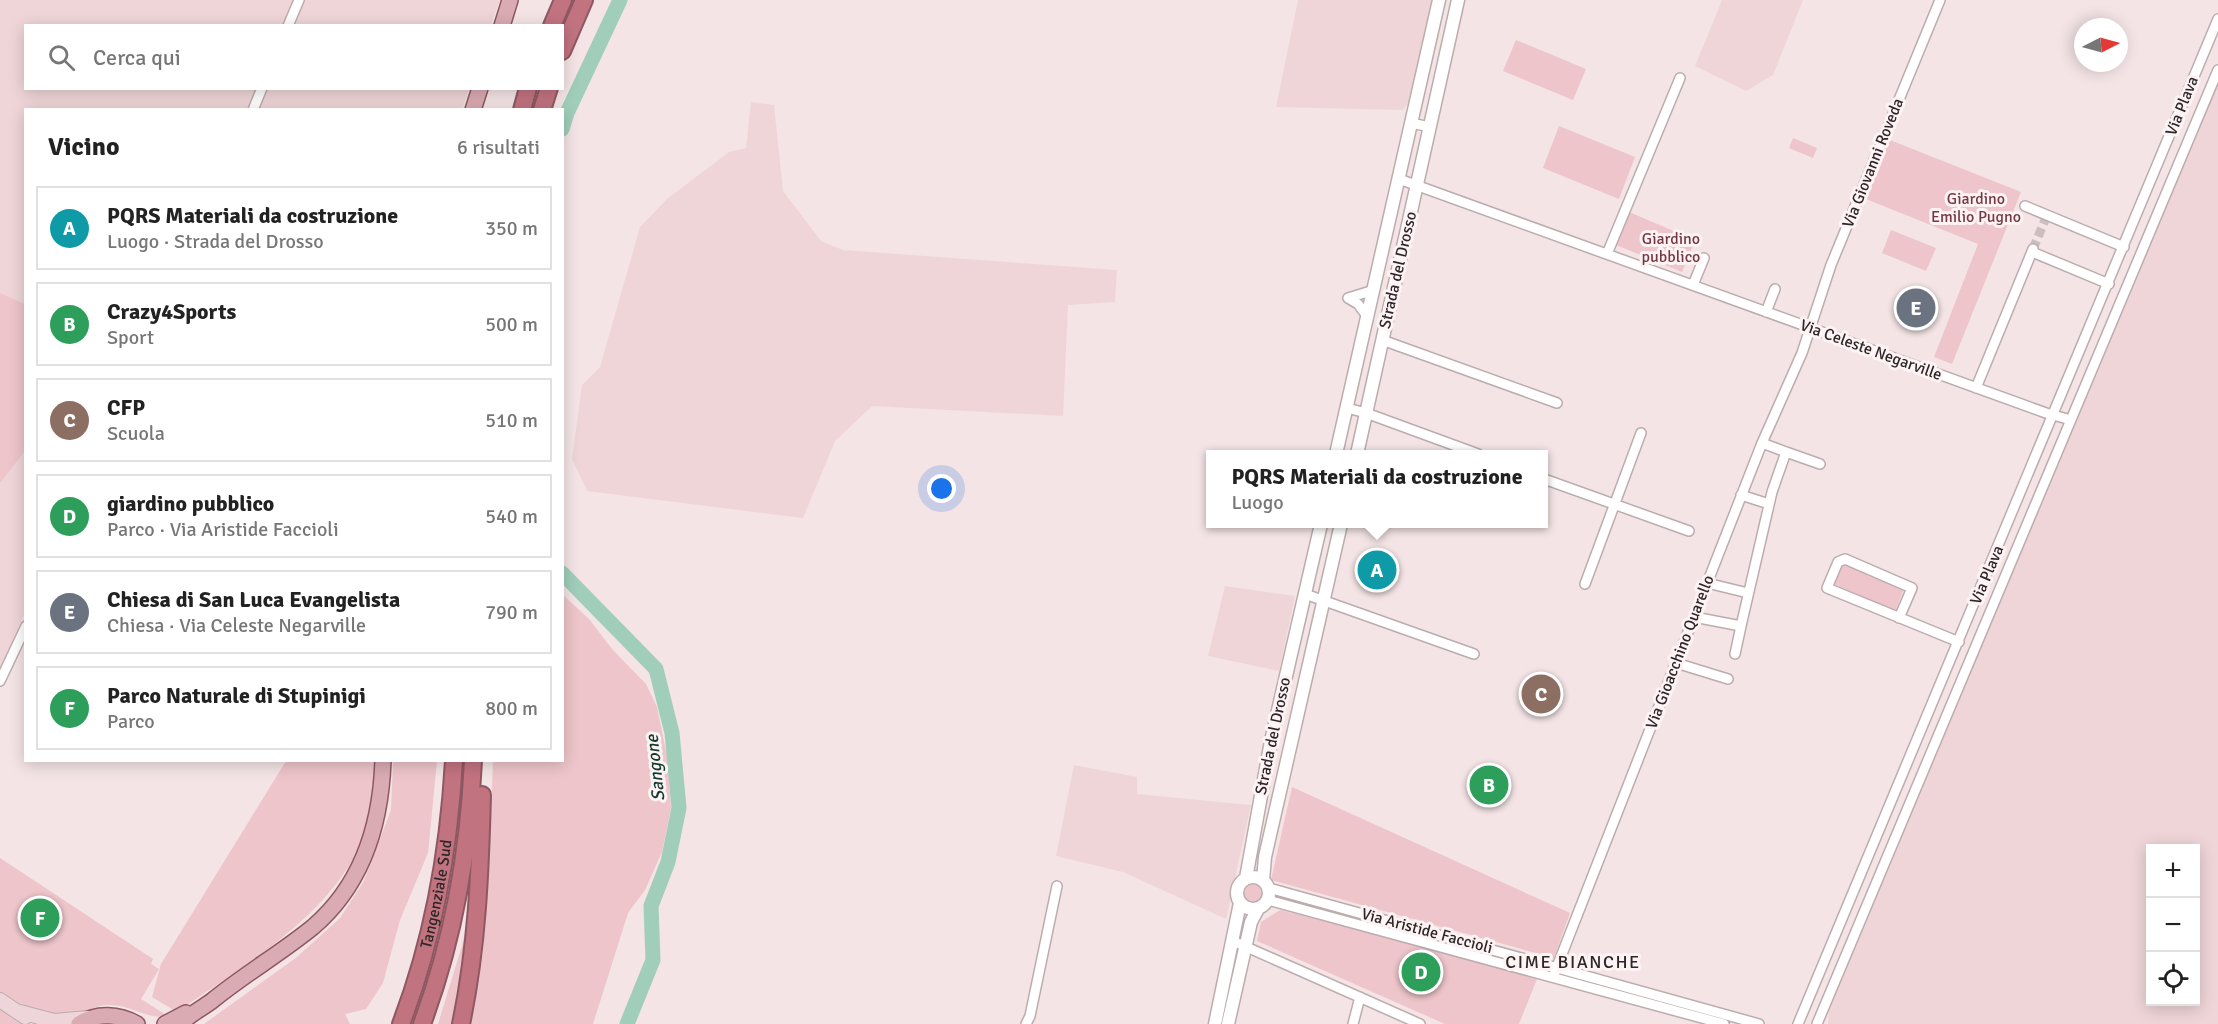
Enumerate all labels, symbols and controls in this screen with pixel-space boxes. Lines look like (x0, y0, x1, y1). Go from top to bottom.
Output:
north arrow (2074, 18, 2128, 72)
search box (24, 24, 564, 90)
icon: search (45, 41, 78, 74)
text: Cerca qui (93, 44, 181, 71)
street label: Via Plava (2161, 73, 2203, 139)
street label: Via Giovanni Roveda (1838, 95, 1908, 231)
text: Vicino (48, 131, 120, 163)
text: 6 risultati (457, 135, 540, 160)
park label: Giardino Emilio Pugno (1931, 189, 2021, 227)
text: PQRS Materiali da costruzione (107, 202, 398, 229)
street label: Strada del Drosso (1375, 209, 1421, 331)
text: A (63, 216, 76, 241)
text: 350 m (485, 216, 538, 241)
text: Luogo · Strada del Drosso (107, 229, 324, 254)
park label: Giardino pubblico (1642, 229, 1700, 267)
pin: E (1896, 286, 1936, 330)
text: Crazy4Sports (107, 298, 236, 325)
text: B (63, 312, 76, 337)
text: 500 m (485, 312, 538, 337)
street label: Via Celeste Negarville (1797, 315, 1945, 385)
text: Sport (107, 325, 154, 350)
text: CFP (107, 394, 145, 421)
text: C (63, 408, 76, 433)
text: 510 m (485, 408, 538, 433)
text: Scuola (107, 421, 165, 446)
popup (1206, 450, 1548, 528)
text: PQRS Materiali da costruzione (1231, 463, 1523, 490)
your location (927, 474, 956, 503)
text: giardino pubblico (107, 490, 274, 517)
text: Luogo (1231, 490, 1284, 515)
text: D (63, 504, 76, 529)
text: 540 m (485, 504, 538, 529)
text: Parco · Via Aristide Faccioli (107, 517, 339, 542)
street label: Via Plava (1966, 542, 2008, 608)
pin: A (1358, 548, 1396, 592)
street label: Via Gioacchino Quarello (1641, 572, 1719, 732)
text: Chiesa di San Luca Evangelista (107, 586, 400, 613)
text: E (64, 600, 75, 625)
text: 790 m (485, 600, 538, 625)
text: Chiesa · Via Celeste Negarville (107, 613, 366, 638)
pin: C (1522, 672, 1560, 716)
street label: Strada del Drosso (1251, 675, 1295, 797)
text: Parco Naturale di Stupinigi (107, 682, 366, 709)
text: F (64, 696, 75, 721)
text: 800 m (485, 696, 538, 721)
text: Parco (107, 709, 155, 734)
water label: Sangone (640, 733, 669, 802)
pin: B (1470, 762, 1508, 808)
street label: Tangenziale Sud (416, 838, 457, 951)
map controls (2146, 844, 2200, 1006)
button: + (2146, 844, 2200, 898)
pin: F (20, 896, 60, 940)
button: − (2146, 898, 2200, 952)
street label: Via Aristide Faccioli (1359, 904, 1495, 958)
pin: D (1402, 950, 1440, 994)
district label: CIME BIANCHE (1505, 951, 1641, 973)
button: locate (2146, 952, 2200, 1006)

